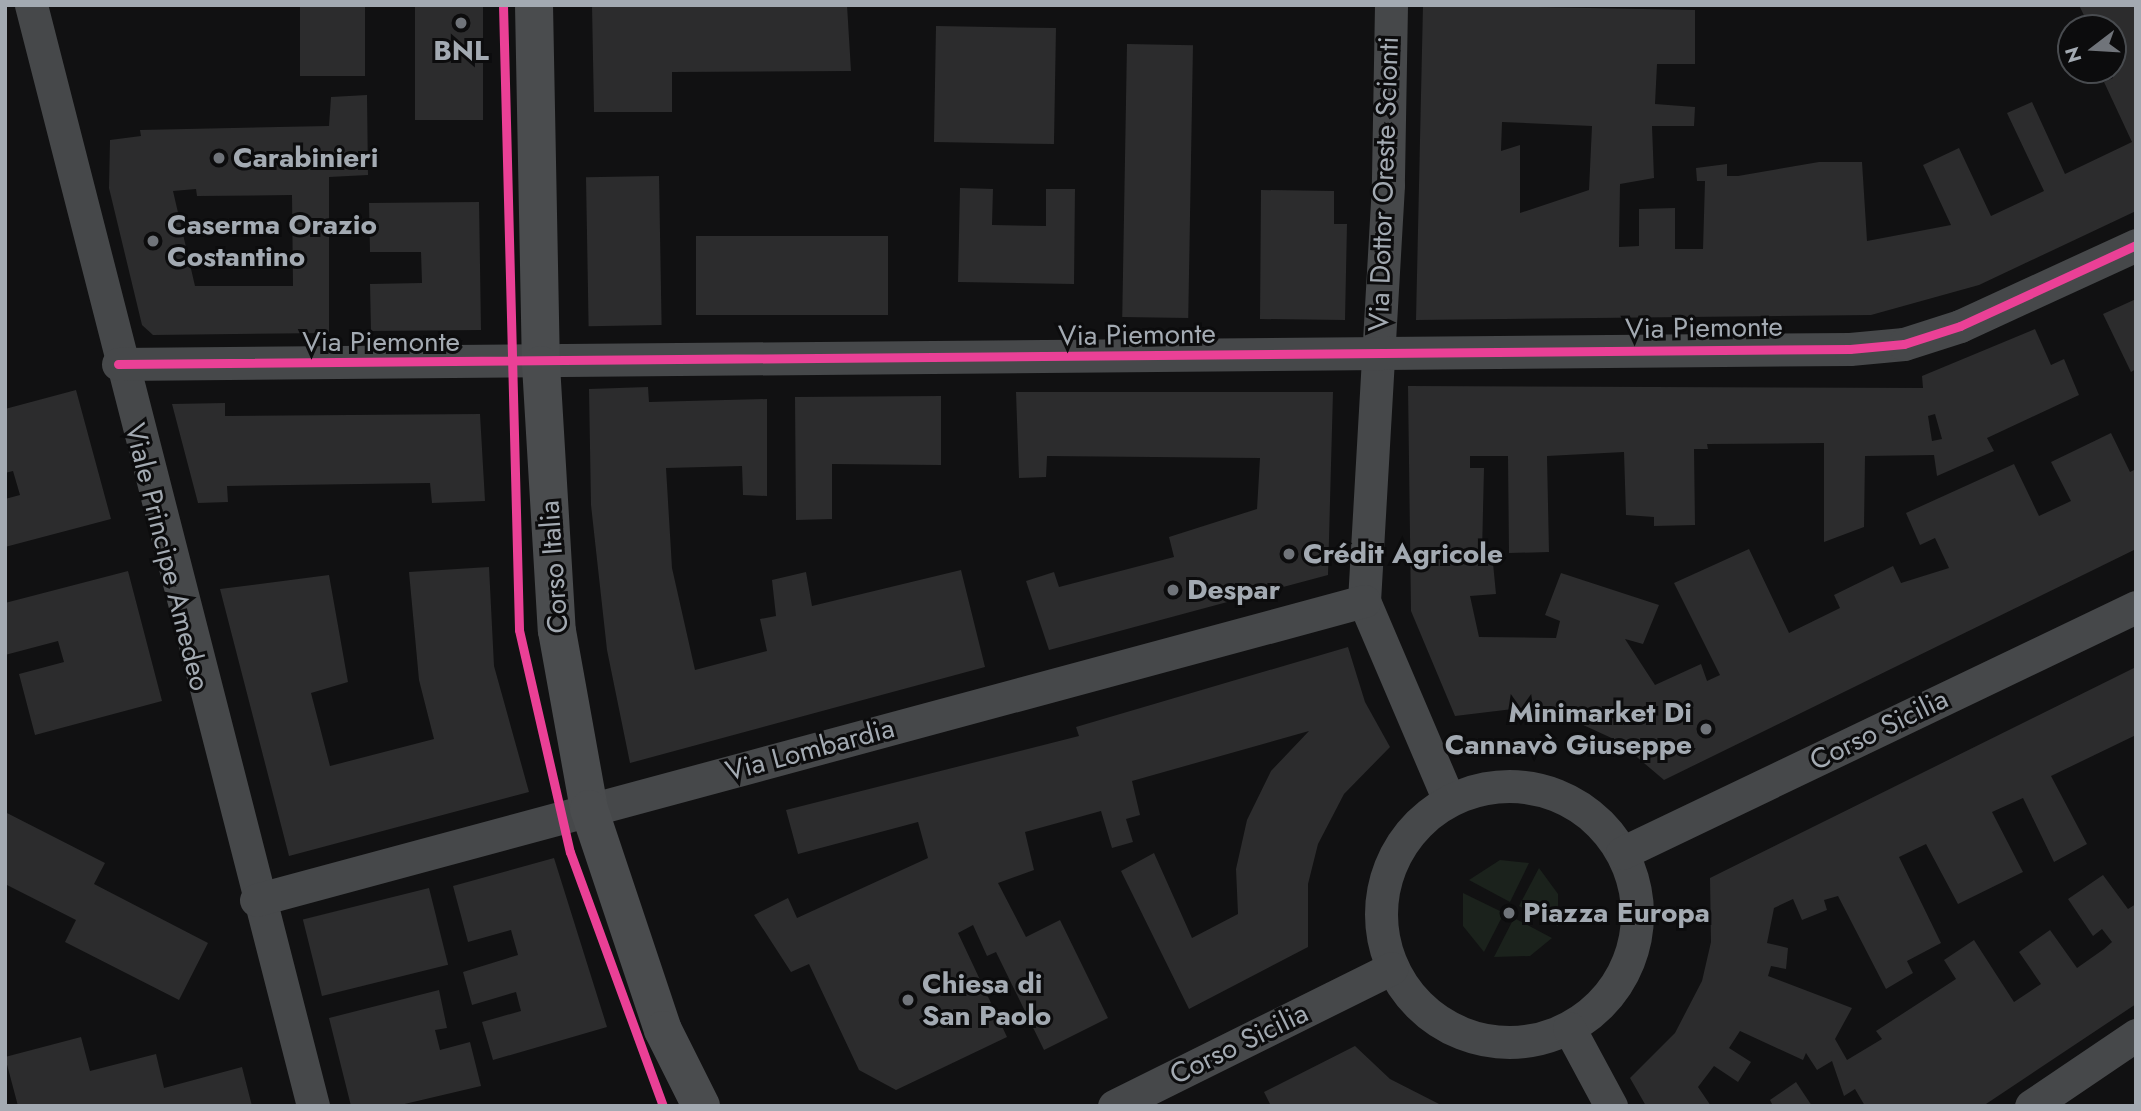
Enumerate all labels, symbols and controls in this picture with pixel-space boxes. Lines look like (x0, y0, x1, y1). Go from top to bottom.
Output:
north arrow (2057, 14, 2127, 84)
marker: BNL (453, 15, 469, 31)
place label: BNL (433, 34, 489, 68)
street label: Via Dottor Oreste Scionti (1362, 36, 1406, 332)
text: N (2058, 44, 2088, 66)
place label: Carabinieri (233, 141, 378, 175)
marker: Carabinieri (211, 150, 227, 166)
place label: Caserma Orazio Costantino (167, 208, 377, 274)
marker: Caserma Orazio Costantino (145, 233, 161, 249)
street label: Via Piemonte (1625, 310, 1783, 346)
street label: Via Piemonte (1058, 317, 1216, 353)
street label: Via Piemonte (302, 325, 460, 359)
street label: Viale Principe Amedeo (117, 420, 217, 694)
street label: Corso Italia (533, 499, 575, 635)
place label: Crédit Agricole (1303, 537, 1503, 571)
marker: Crédit Agricole (1281, 546, 1297, 562)
place label: Despar (1187, 573, 1280, 607)
marker: Despar (1165, 582, 1181, 598)
street label: Corso Sicilia (1804, 682, 1954, 778)
place label: Minimarket Di Cannavò Giuseppe (1445, 696, 1692, 762)
street label: Via Lombardia (722, 711, 898, 789)
marker: Minimarket Di Cannavò Giuseppe (1698, 721, 1714, 737)
place label: Piazza Europa (1523, 896, 1710, 930)
marker: Piazza Europa (1501, 905, 1517, 921)
place label: Chiesa di San Paolo (922, 967, 1051, 1033)
marker: Chiesa di San Paolo (900, 992, 916, 1008)
street label: Corso Sicilia (1164, 996, 1314, 1092)

